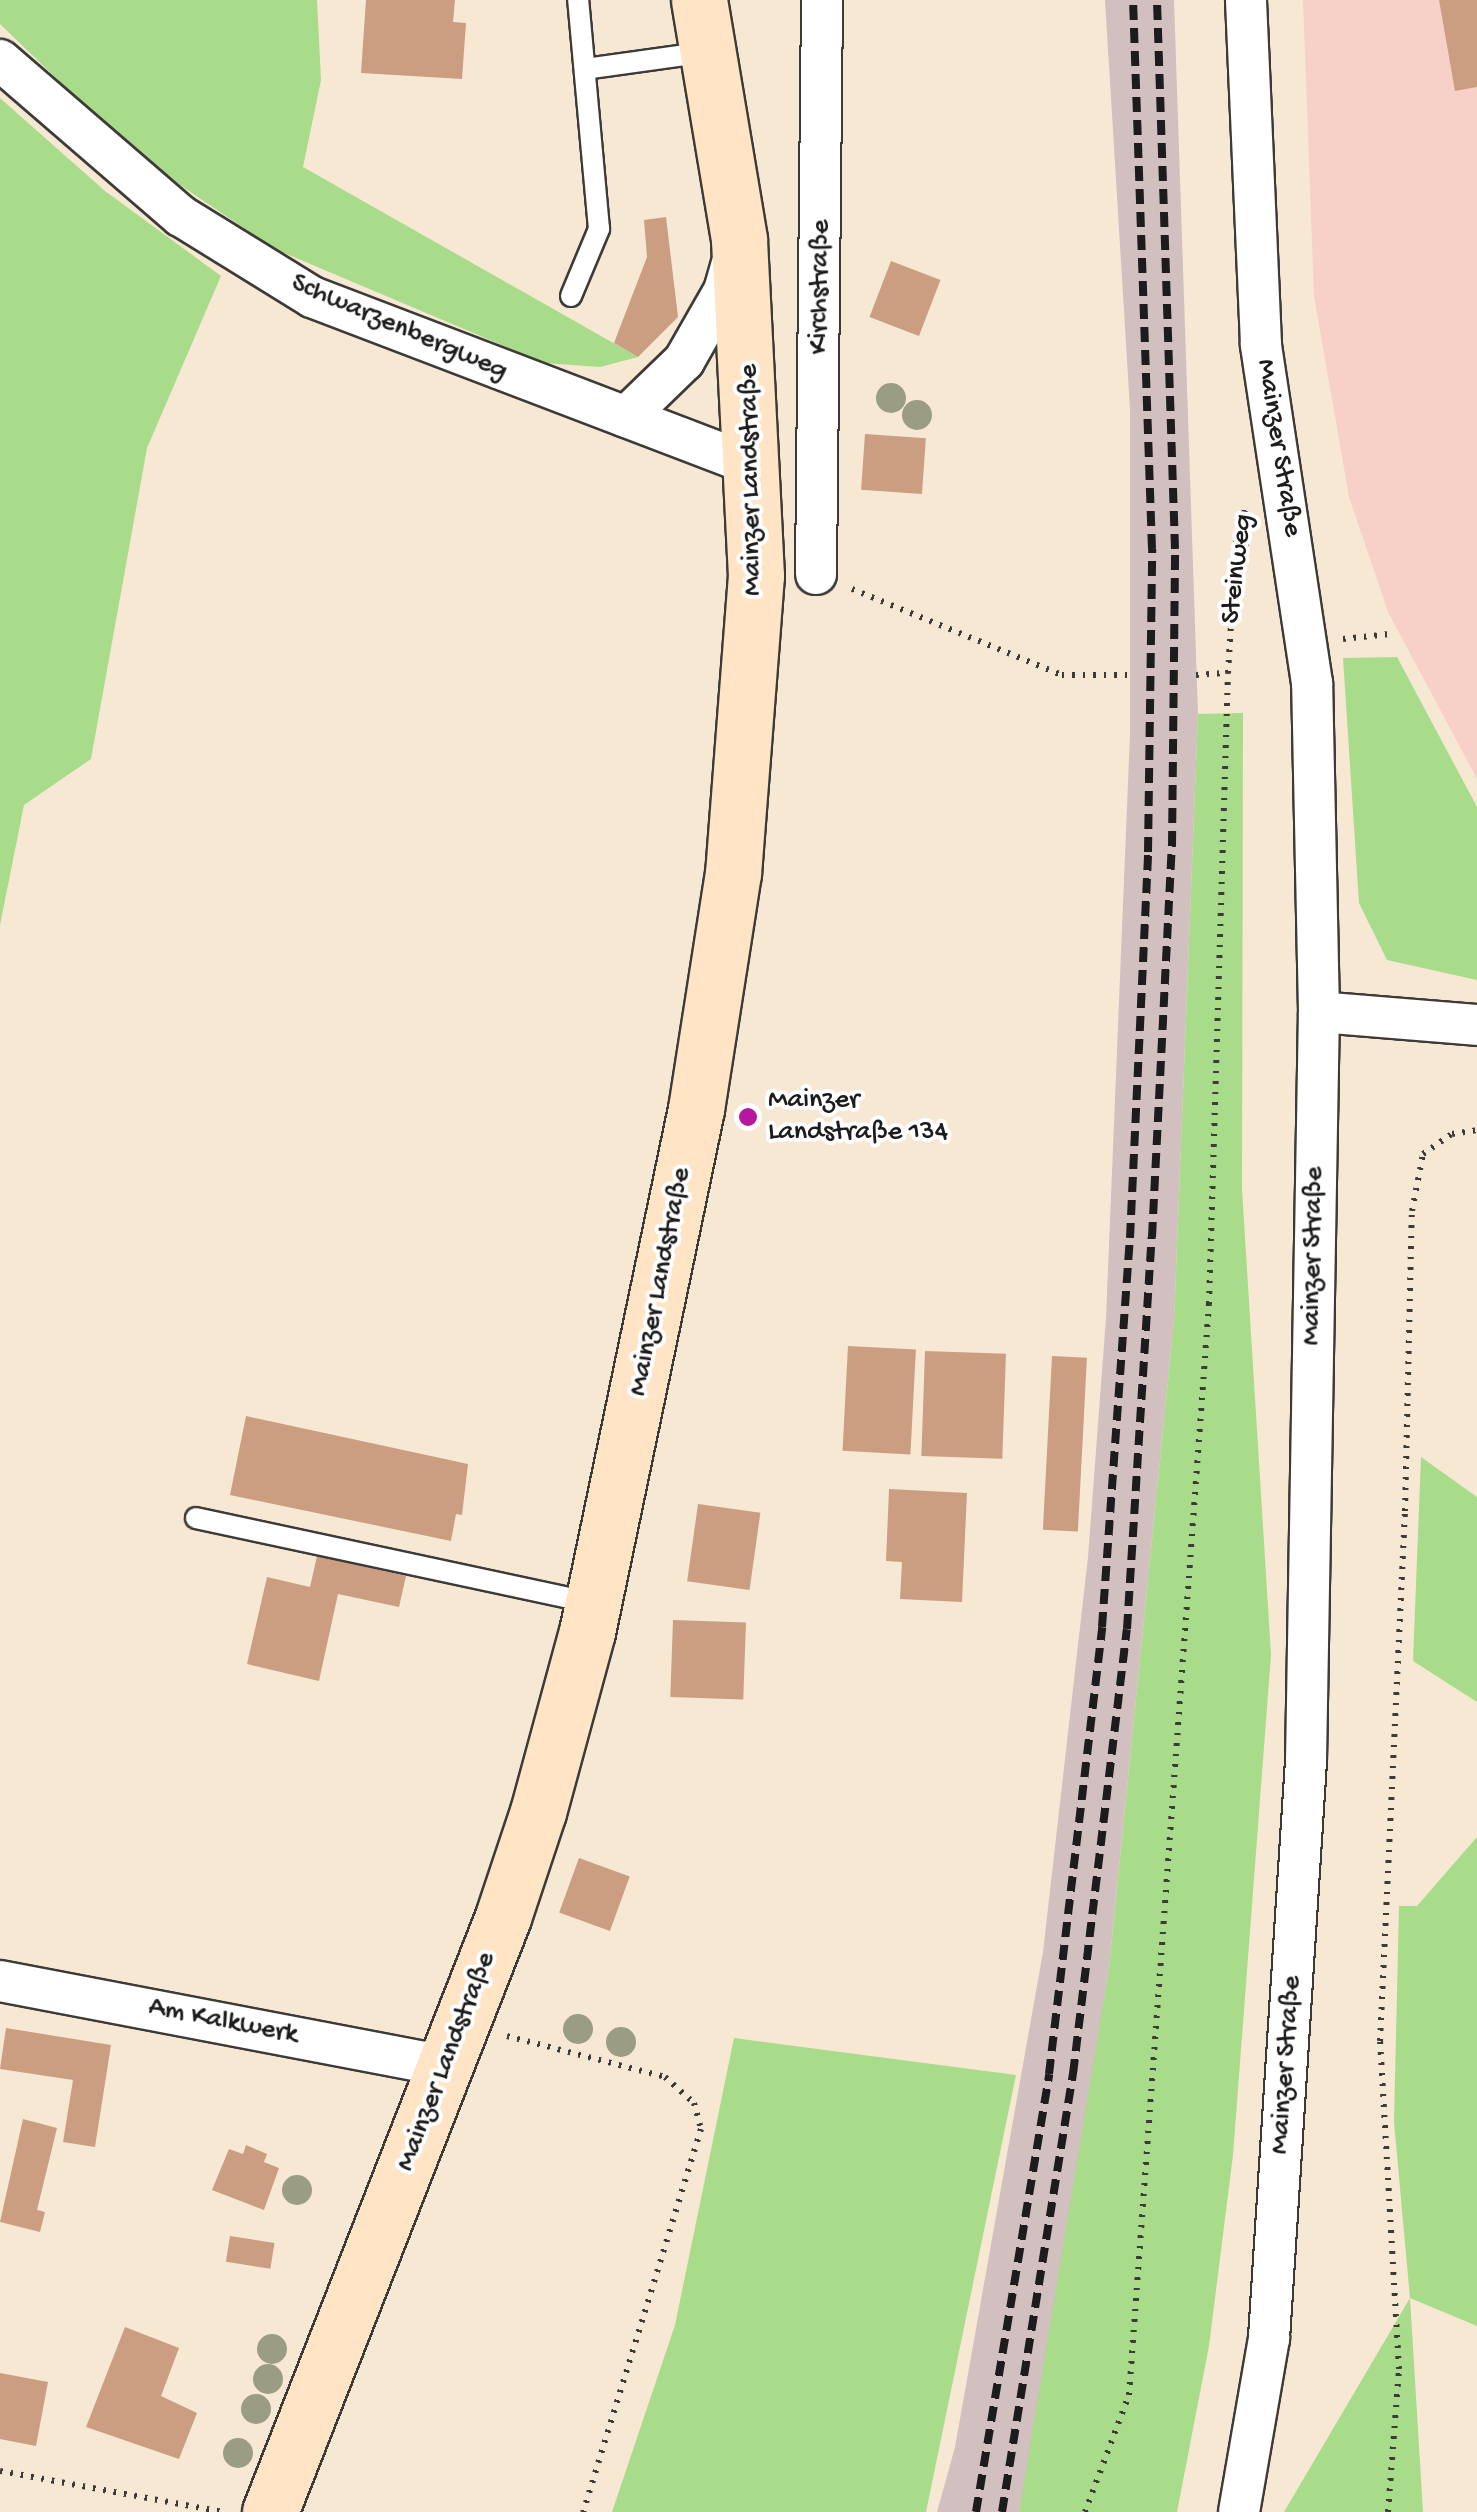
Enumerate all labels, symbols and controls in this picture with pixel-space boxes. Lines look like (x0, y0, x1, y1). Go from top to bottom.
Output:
street label: Kirchstraße (803, 219, 839, 355)
street label: Schwarzenbergweg (286, 267, 512, 389)
street label: Mainzer Straße (1247, 357, 1309, 539)
street label: Mainzer Landstraße (733, 364, 771, 596)
street label: Steinweg (1215, 512, 1261, 626)
place label: Mainzer Landstraße 134 (768, 1084, 948, 1150)
marker: Mainzer Landstraße 134 (737, 1106, 759, 1128)
street label: Mainzer Landstraße (622, 1165, 700, 1399)
street label: Mainzer Straße (1296, 1166, 1332, 1346)
street label: Mainzer Landstraße (390, 1948, 504, 2176)
street label: Mainzer Straße (1264, 1975, 1310, 2155)
street label: Am Kalkwerk (146, 1991, 300, 2053)

